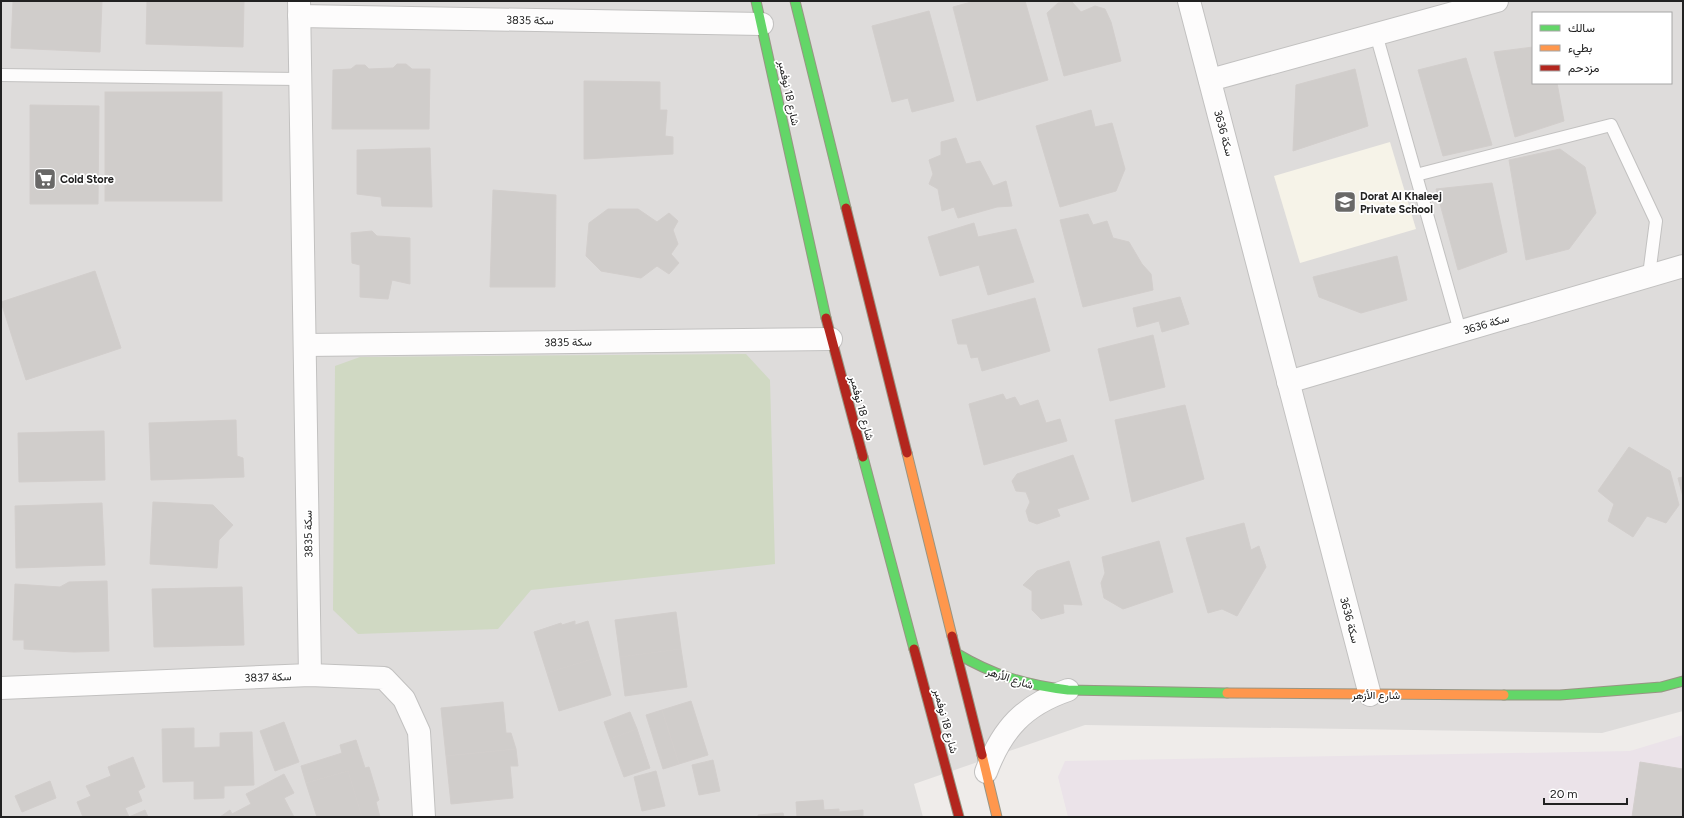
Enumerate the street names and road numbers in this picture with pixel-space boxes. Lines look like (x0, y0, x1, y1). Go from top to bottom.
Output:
street label: سكة 3835 (506, 14, 554, 27)
street label: شارع 18 نوفمبر (774, 58, 802, 127)
street label: سكة 3636 (1211, 109, 1236, 158)
street label: سكة 3636 (1462, 312, 1511, 337)
street label: سكة 3835 (544, 336, 592, 349)
street label: شارع 18 نوفمبر (845, 373, 876, 442)
street label: سكة 3835 (302, 510, 315, 558)
street label: سكة 3636 (1337, 596, 1362, 645)
street label: شارع الأزهر (984, 664, 1035, 693)
street label: سكة 3837 (244, 670, 292, 685)
street label: شارع 18 نوفمبر (929, 686, 960, 755)
street label: شارع الأزهر (1351, 689, 1401, 703)

